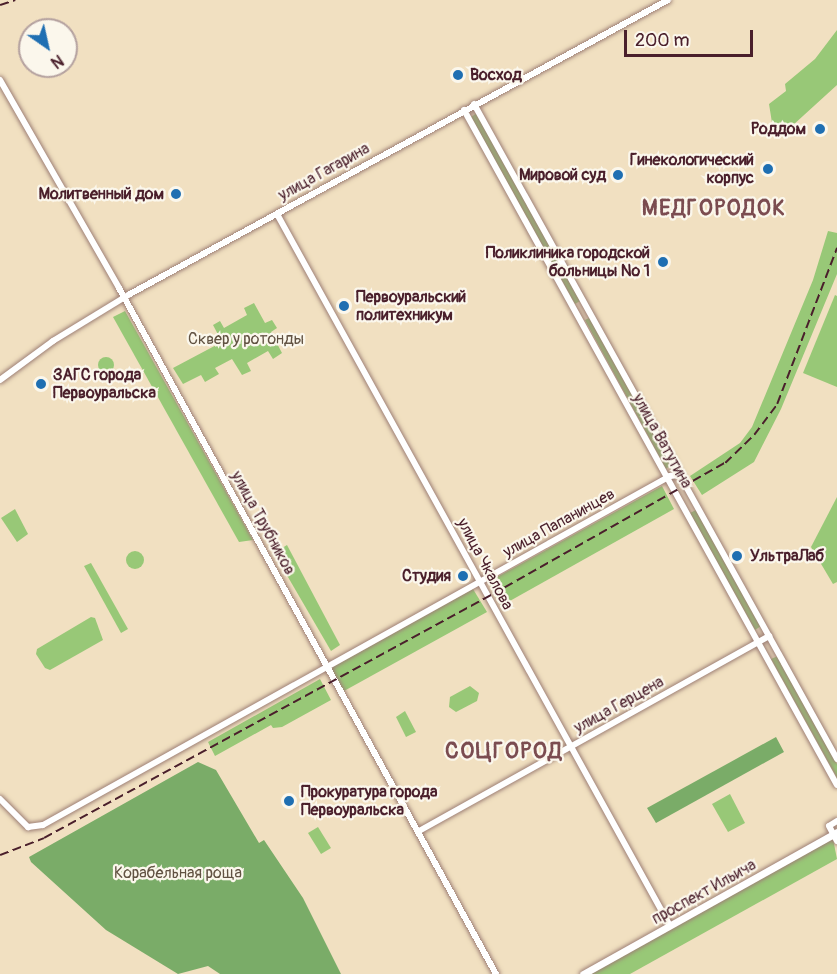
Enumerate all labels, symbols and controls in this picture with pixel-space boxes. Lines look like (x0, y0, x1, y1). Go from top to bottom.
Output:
north arrow (18, 18, 78, 78)
scale bar (627, 18, 756, 56)
text: 200 m (635, 29, 690, 52)
text: N (47, 50, 67, 73)
place label: Восход (470, 65, 522, 85)
marker: Восход (451, 68, 465, 82)
place label: Роддом (751, 119, 806, 139)
marker: Роддом (811, 120, 829, 138)
street label: улица Гагарина (275, 139, 373, 205)
place label: Гинекологический корпус (630, 150, 754, 188)
marker: Гинекологический корпус (759, 160, 777, 178)
place label: Мировой суд (519, 165, 606, 185)
marker: Мировой суд (611, 168, 625, 182)
place label: Молитвенный дом (38, 184, 164, 204)
marker: Молитвенный дом (169, 187, 183, 201)
district label: МЕДГОРОДОК (642, 196, 786, 222)
place label: Поликлиника городской больницы № 1 (486, 243, 650, 281)
marker: Поликлиника городской больницы № 1 (654, 253, 672, 271)
place label: Первоуральский политехникум (356, 287, 466, 325)
marker: Первоуральский политехникум (337, 299, 351, 313)
park label: Сквер у ротонды (188, 329, 304, 349)
place label: ЗАГС города Первоуральска (53, 365, 156, 403)
marker: ЗАГС города Первоуральска (34, 377, 48, 391)
street label: улица Ватутина (628, 390, 696, 492)
street label: улица Трубников (227, 468, 299, 578)
street label: улица Папанинцев (500, 484, 618, 562)
street label: улица Чкалова (453, 515, 517, 613)
place label: УльтраЛаб (750, 546, 824, 566)
marker: УльтраЛаб (728, 547, 746, 565)
place label: Студия (402, 566, 451, 586)
marker: Студия (456, 569, 470, 583)
street label: улица Герцена (571, 672, 667, 738)
district label: СОЦГОРОД (445, 739, 563, 765)
place label: Прокуратура города Первоуральска (301, 782, 437, 820)
marker: Прокуратура города Первоуральска (282, 794, 296, 808)
street label: проспект Ильича (649, 855, 759, 929)
park label: Корабельная роща (114, 863, 242, 883)

